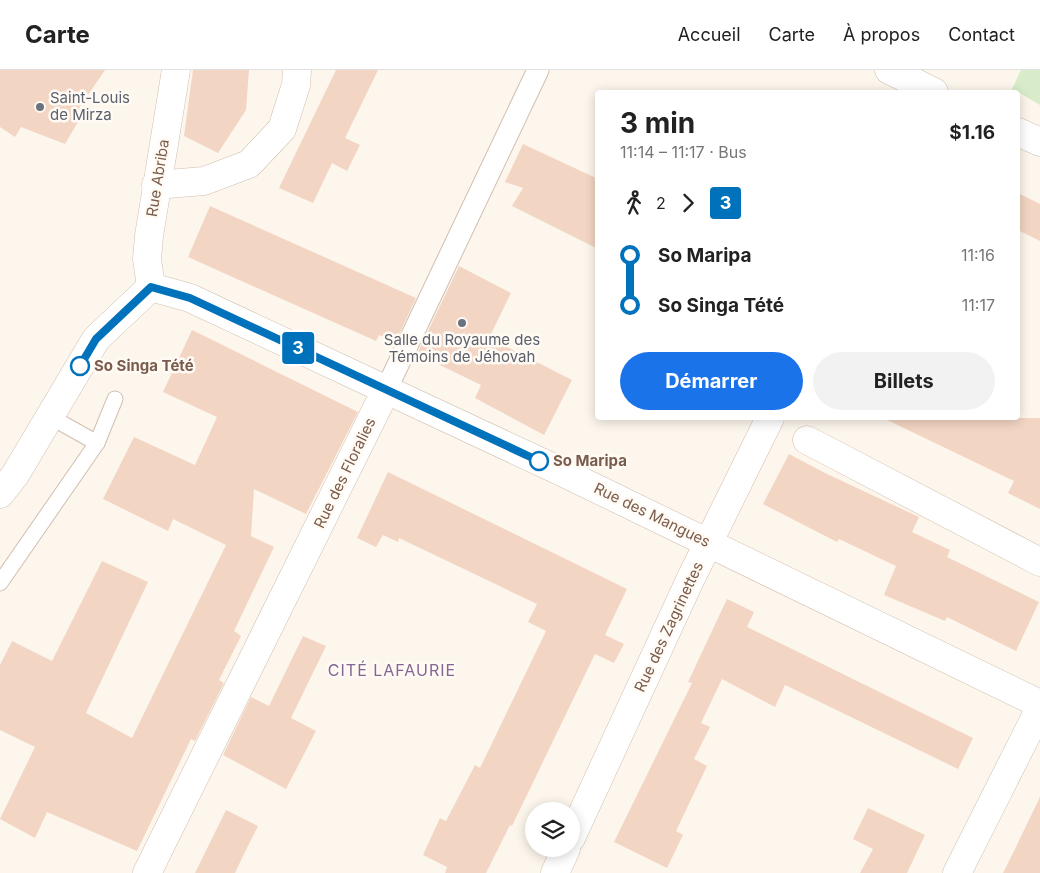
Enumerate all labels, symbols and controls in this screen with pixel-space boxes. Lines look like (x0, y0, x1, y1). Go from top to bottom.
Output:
text: Carte (25, 20, 90, 49)
text: Accueil (678, 24, 741, 45)
text: Carte (769, 24, 815, 45)
text: À propos (843, 24, 920, 45)
text: Contact (948, 24, 1015, 45)
place label: Saint-Louis de Mirza (50, 88, 130, 124)
marker: Saint-Louis de Mirza (34, 101, 46, 113)
text: 3 min (620, 106, 695, 140)
text: $1.16 (949, 121, 995, 144)
street label: Rue Abriba (142, 138, 173, 218)
text: 11:14 – 11:17 · Bus (620, 142, 747, 162)
icon: walk (620, 189, 648, 217)
icon: forward (674, 189, 702, 217)
text: 3 (720, 192, 731, 213)
text: 2 (656, 193, 666, 213)
text: So Maripa (658, 244, 752, 267)
text: 11:16 (961, 245, 995, 265)
text: So Singa Tété (658, 294, 784, 317)
text: 11:17 (962, 295, 995, 315)
marker: Salle du Royaume des Témoins de Jéhovah (456, 317, 468, 329)
place label: Salle du Royaume des Témoins de Jéhovah (384, 330, 540, 366)
line badge: 3 (282, 332, 314, 364)
text: 3 (292, 337, 304, 358)
button: Démarrer (620, 352, 803, 410)
button: Billets (813, 352, 995, 410)
marker: So Singa Tété (70, 356, 90, 376)
place label: So Singa Tété (94, 356, 194, 375)
street label: Rue des Floralies (309, 414, 380, 531)
marker: So Maripa (529, 451, 549, 471)
place label: So Maripa (553, 451, 627, 470)
street label: Rue des Mangues (591, 478, 714, 551)
street label: Rue des Zagrinettes (630, 558, 707, 695)
district label: CITÉ LAFAURIE (328, 660, 456, 680)
map controls (525, 802, 580, 857)
button: layers (525, 802, 580, 857)

